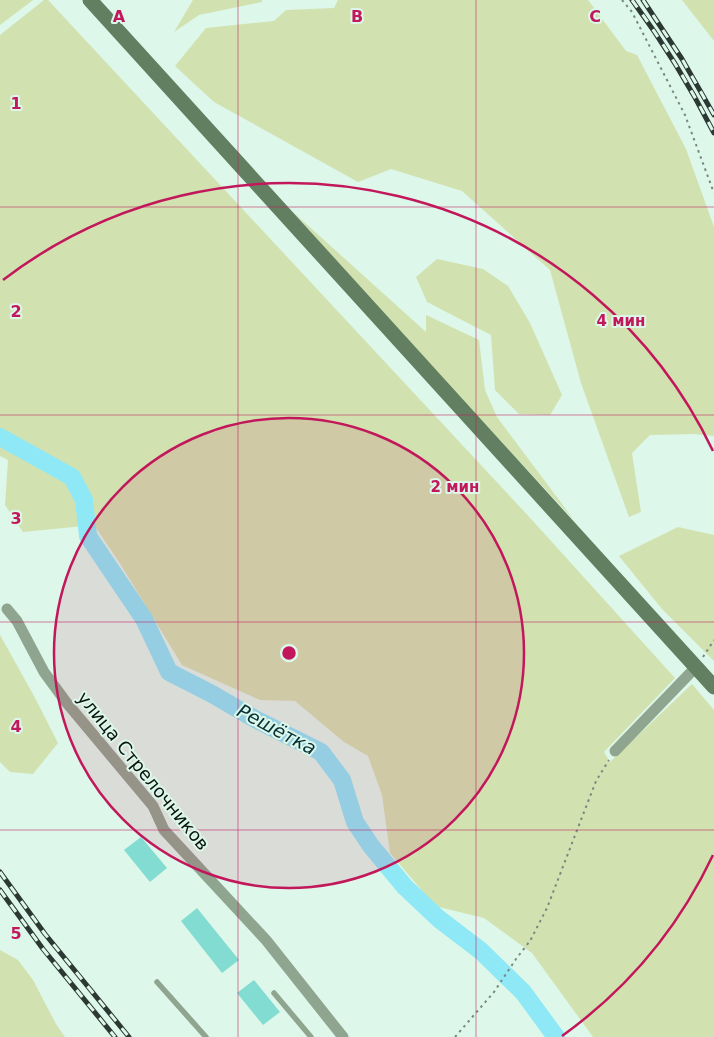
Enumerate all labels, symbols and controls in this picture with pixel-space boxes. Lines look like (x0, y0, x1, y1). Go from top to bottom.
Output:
text: A (113, 7, 126, 26)
text: B (351, 7, 363, 26)
text: C (589, 7, 601, 26)
text: 1 (10, 94, 22, 113)
text: 2 (10, 302, 22, 321)
text: 4 мин (597, 312, 645, 330)
text: 2 мин (431, 478, 479, 496)
text: 3 (10, 509, 22, 528)
centre of rings (280, 644, 298, 662)
street label: улица Стрелочников (73, 687, 214, 854)
water label: Решётка (234, 699, 320, 759)
text: 4 (10, 717, 22, 736)
text: 5 (10, 924, 22, 943)

